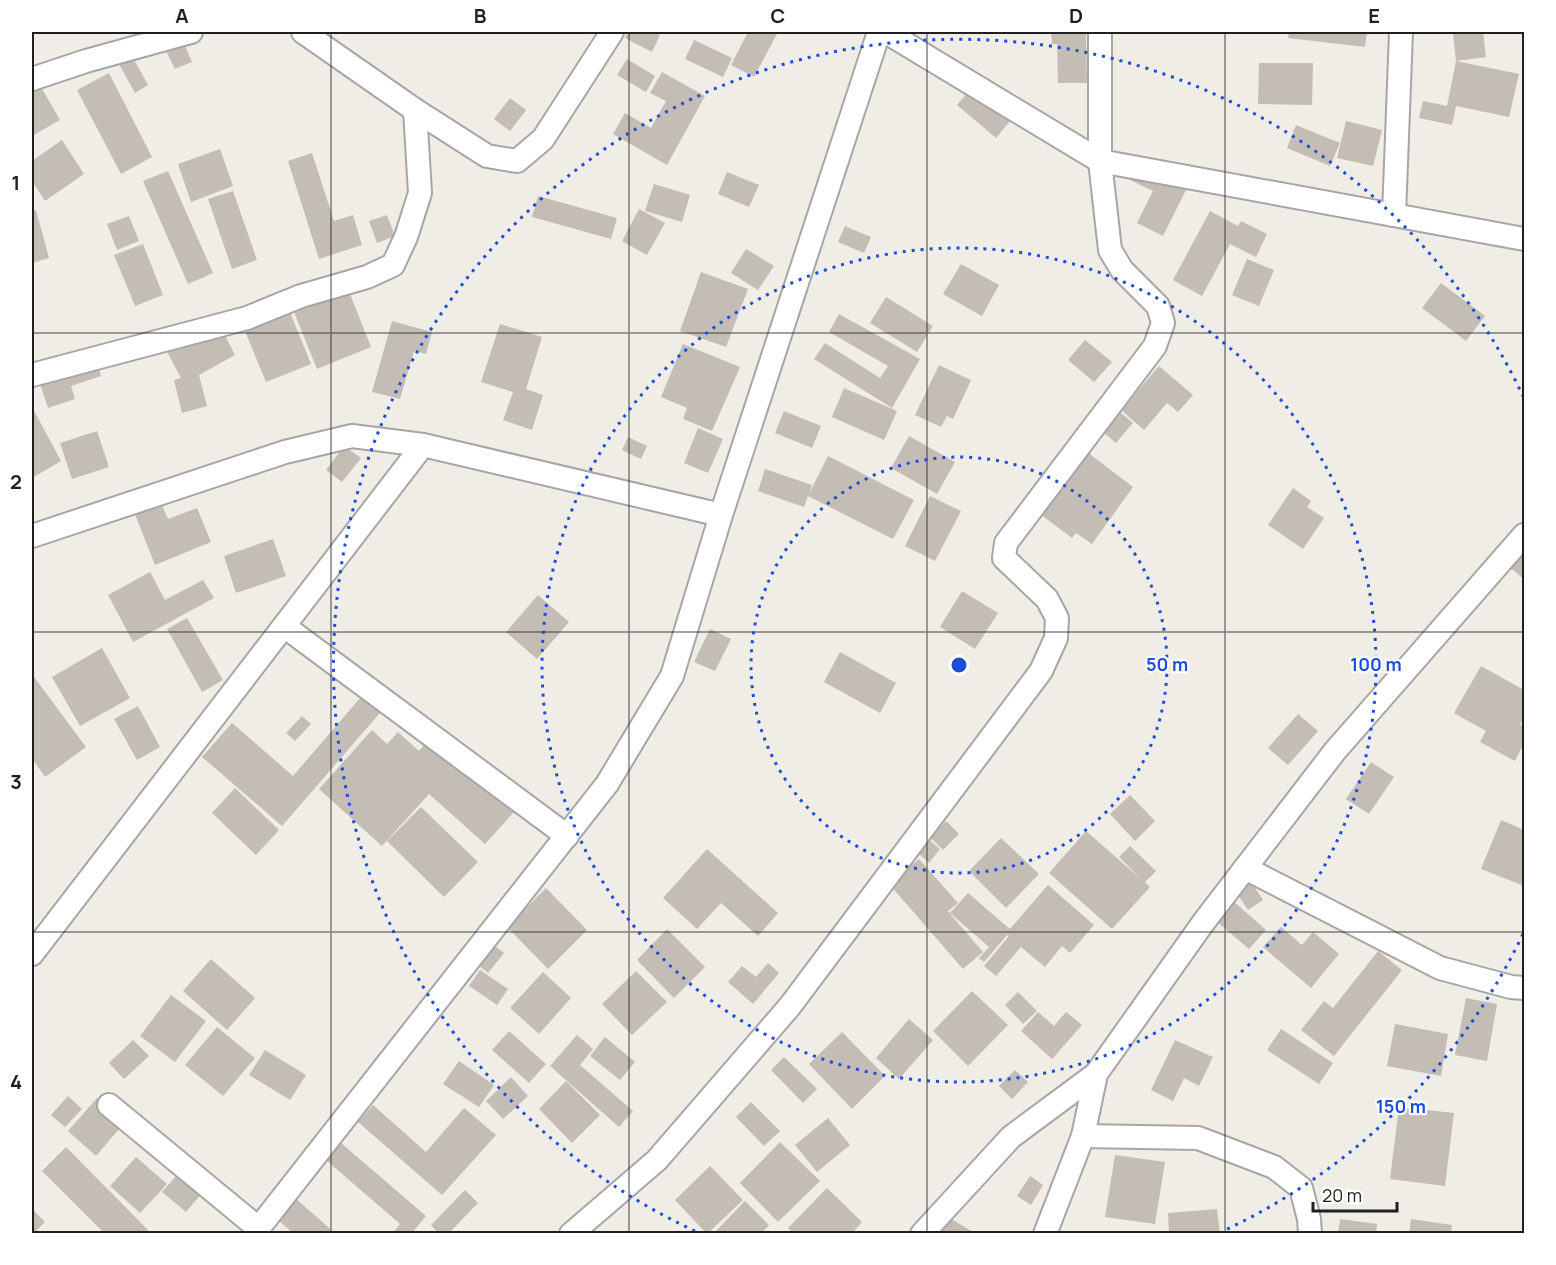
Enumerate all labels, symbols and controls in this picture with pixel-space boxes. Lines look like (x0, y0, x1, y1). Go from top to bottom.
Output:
text: A (175, 2, 189, 29)
text: B (474, 2, 487, 29)
text: C (771, 2, 785, 29)
text: D (1069, 2, 1083, 29)
text: E (1368, 2, 1380, 29)
text: 1 (12, 169, 20, 196)
text: 2 (10, 468, 22, 495)
text: 50 m (1146, 652, 1188, 676)
text: 100 m (1350, 652, 1402, 676)
centre of rings (949, 655, 969, 675)
text: 3 (10, 768, 22, 795)
text: 4 (10, 1068, 22, 1095)
text: 150 m (1376, 1094, 1426, 1118)
scale bar (1313, 1175, 1397, 1213)
text: 20 m (1322, 1183, 1362, 1207)

